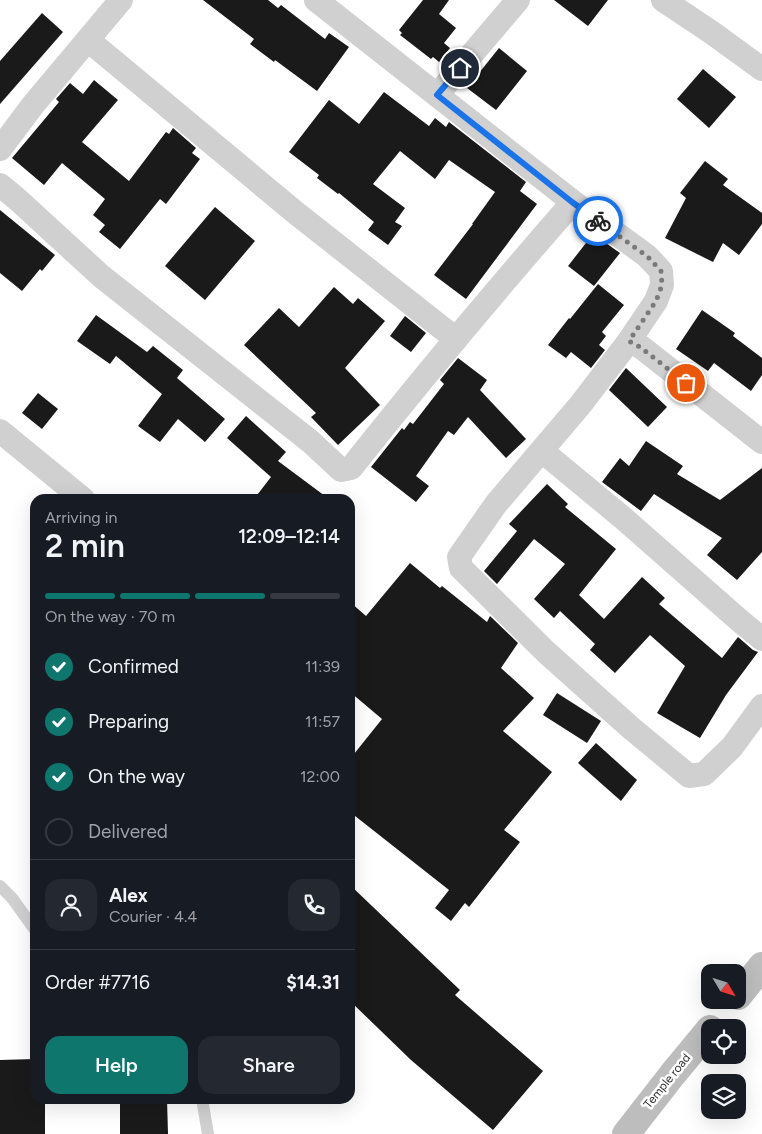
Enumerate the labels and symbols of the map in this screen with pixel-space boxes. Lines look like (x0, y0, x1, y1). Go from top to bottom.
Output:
pin (439, 47, 481, 89)
courier (573, 196, 623, 246)
pin (665, 362, 707, 404)
north arrow (701, 964, 746, 1009)
street label: Temple road (641, 1051, 693, 1111)

